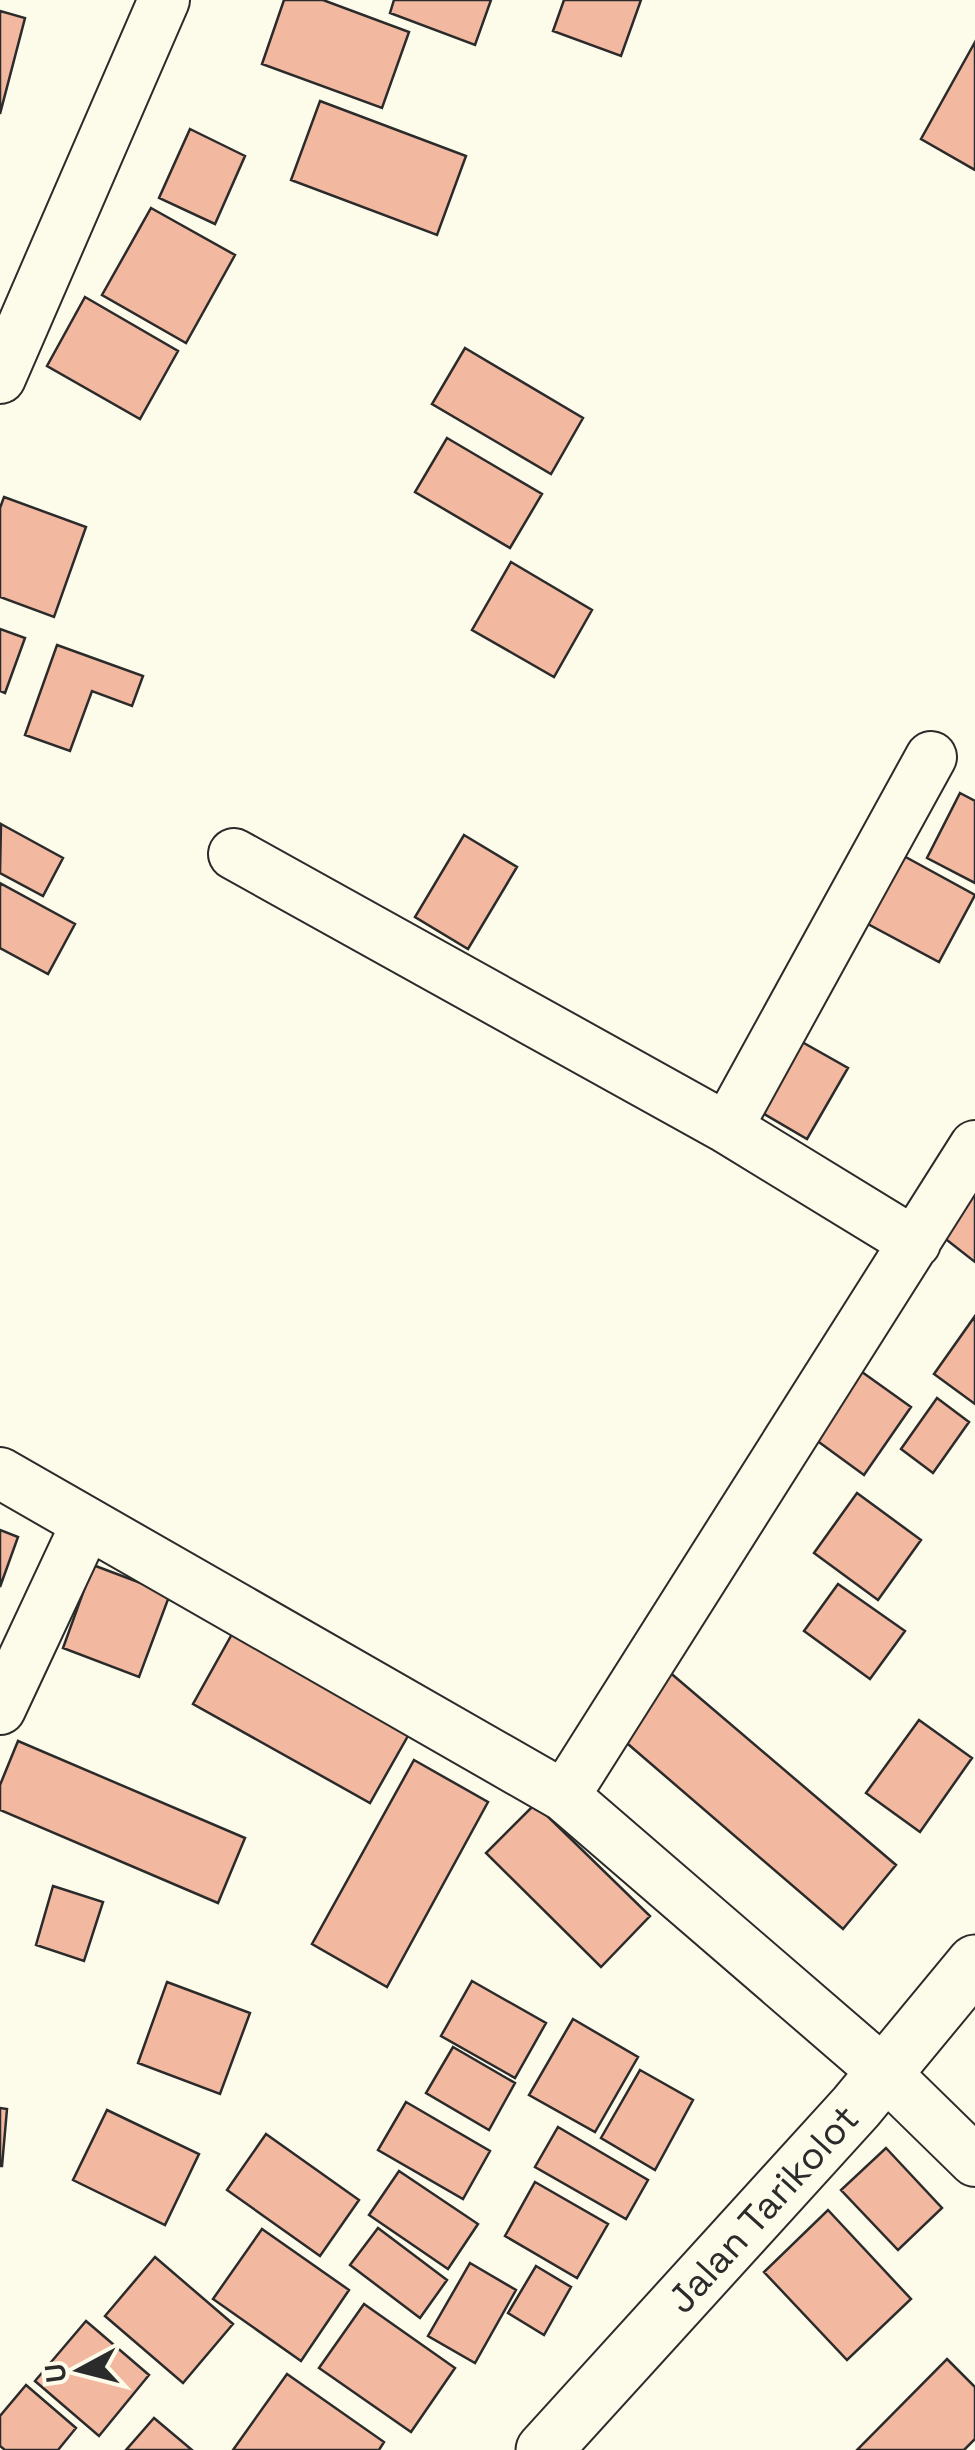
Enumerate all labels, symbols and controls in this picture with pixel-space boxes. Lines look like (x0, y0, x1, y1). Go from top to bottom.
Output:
street label: Jalan Tarikolot (657, 2095, 869, 2323)
north arrow (30, 2320, 130, 2420)
text: U (36, 2362, 74, 2385)

